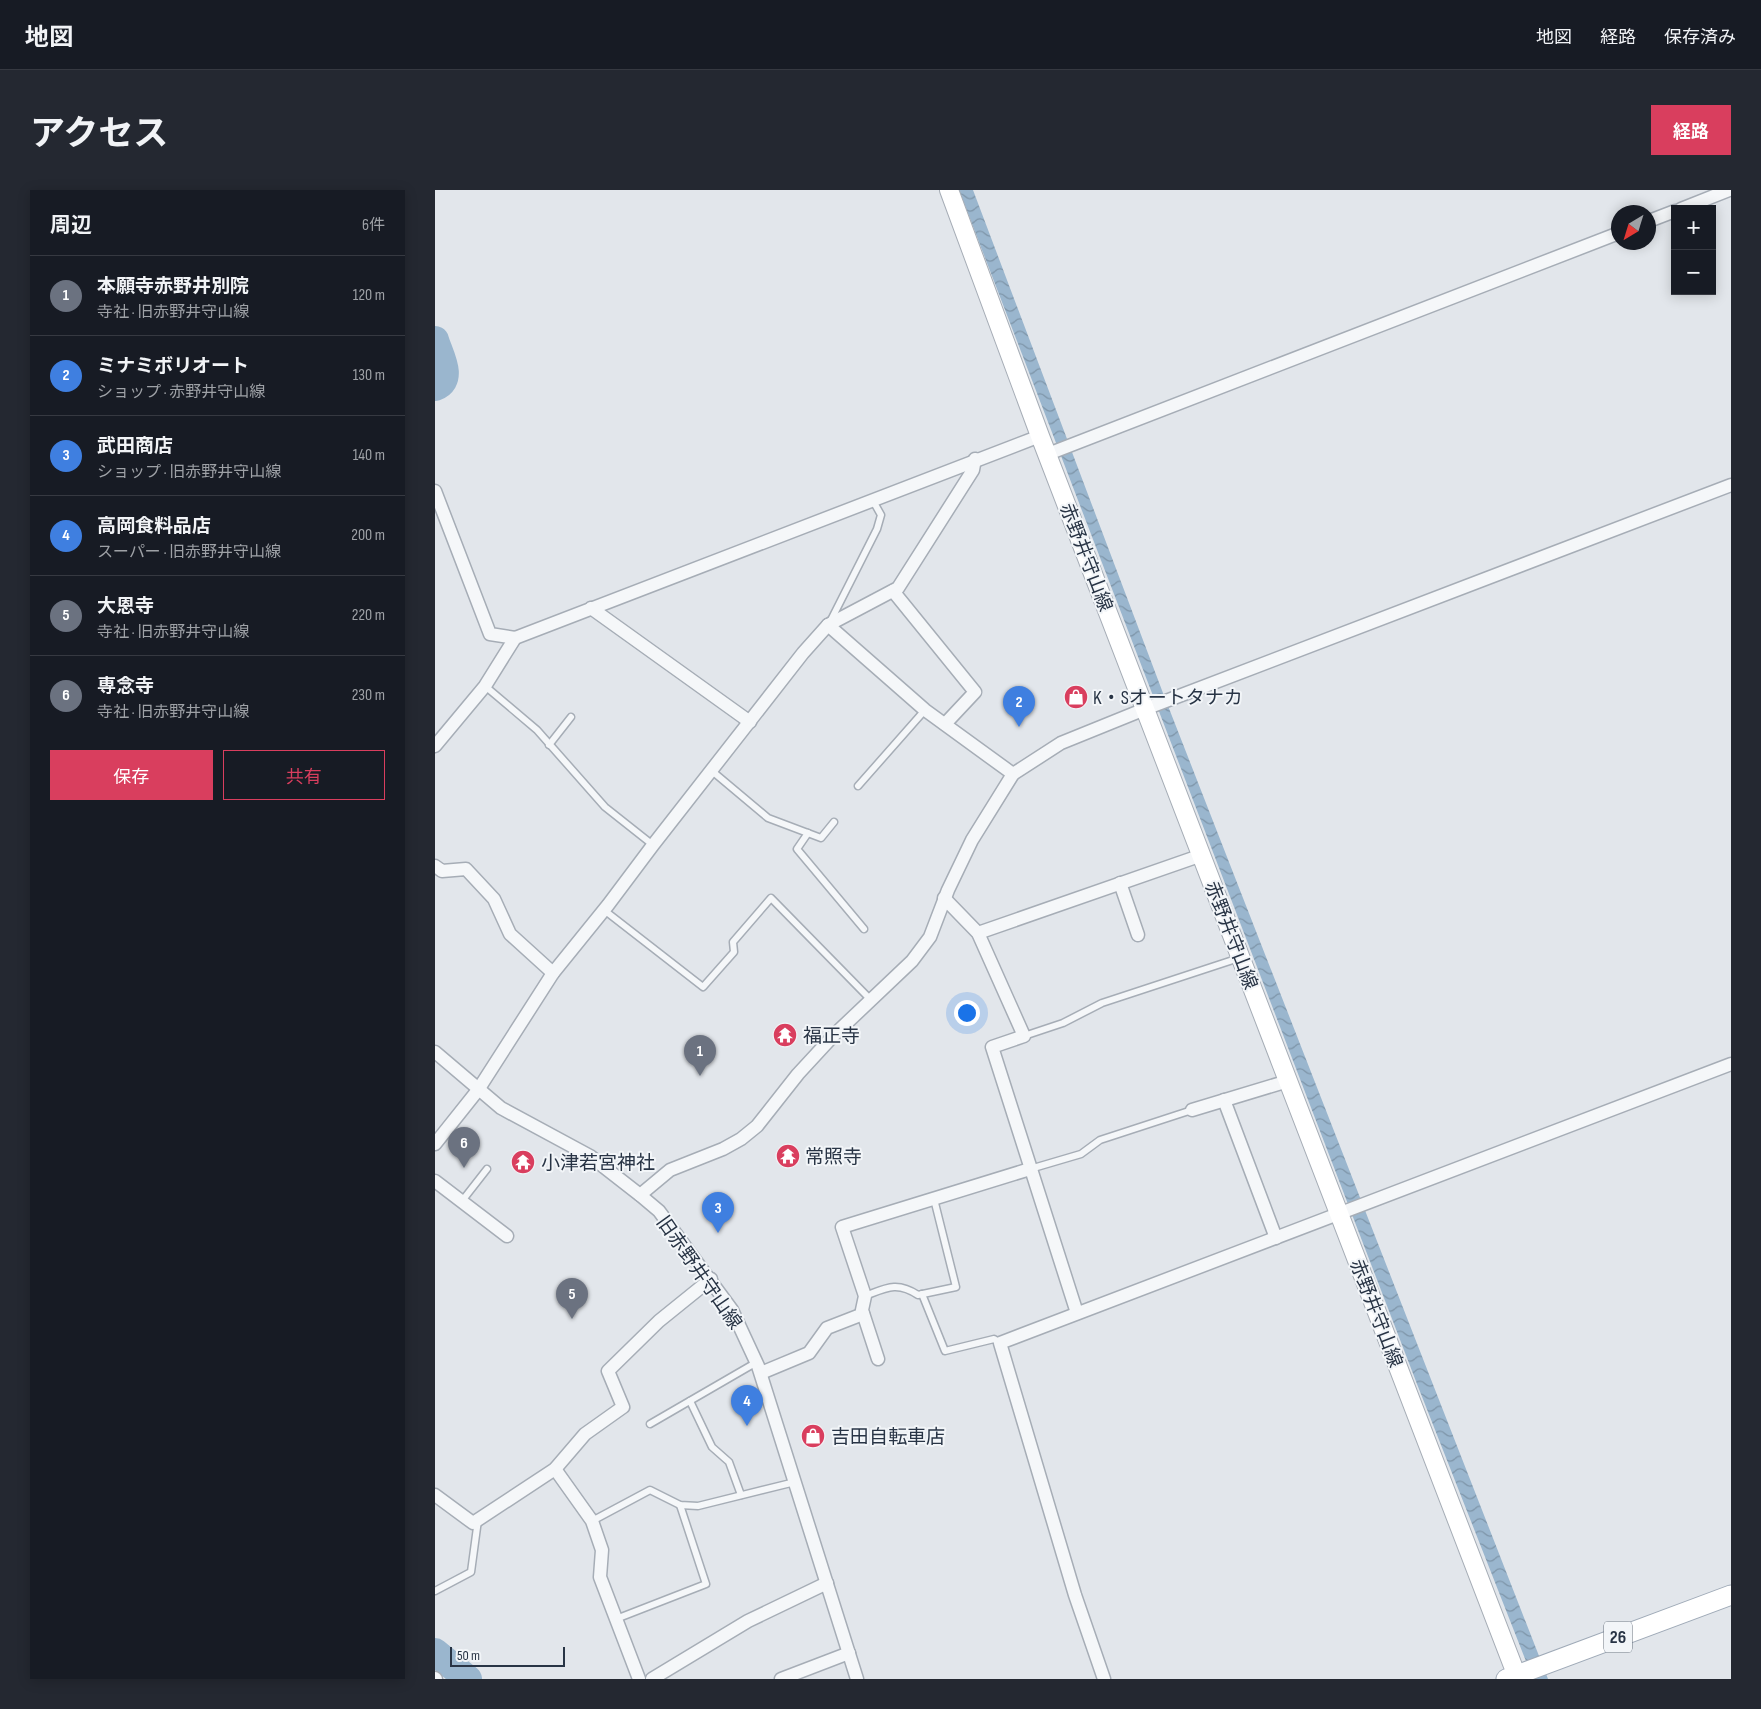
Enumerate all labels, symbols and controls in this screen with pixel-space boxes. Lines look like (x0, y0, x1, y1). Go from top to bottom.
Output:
text: 地図 (25, 23, 73, 52)
text: 地図 (1536, 27, 1572, 48)
text: 経路 (1600, 27, 1636, 48)
text: 保存済み (1664, 27, 1736, 48)
button: 経路 (1651, 105, 1731, 155)
text: アクセス (30, 113, 168, 156)
north arrow (1611, 205, 1656, 250)
map controls (1671, 205, 1716, 295)
button: + (1671, 205, 1716, 250)
text: 周辺 (50, 213, 92, 238)
text: 6件 (362, 216, 385, 235)
button: − (1671, 250, 1716, 295)
text: 本願寺赤野井別院 (97, 275, 249, 298)
text: 1 (63, 286, 69, 305)
text: 120 m (353, 286, 385, 305)
text: 寺社 · 旧赤野井守山線 (97, 303, 249, 322)
text: ミナミボリオート (97, 355, 249, 378)
text: 2 (62, 366, 70, 385)
text: 130 m (353, 366, 385, 385)
text: ショップ · 赤野井守山線 (97, 383, 265, 402)
text: 武田商店 (97, 435, 173, 458)
text: 3 (62, 446, 70, 465)
text: 140 m (353, 446, 385, 465)
text: ショップ · 旧赤野井守山線 (97, 463, 281, 482)
street label: 赤野井守山線 (1054, 500, 1117, 615)
text: 高岡食料品店 (97, 515, 211, 538)
text: 4 (62, 526, 70, 545)
text: 200 m (351, 526, 385, 545)
text: スーパー · 旧赤野井守山線 (97, 543, 281, 562)
text: 大恩寺 (97, 595, 154, 618)
text: 5 (62, 606, 70, 625)
text: 220 m (352, 606, 385, 625)
text: 寺社 · 旧赤野井守山線 (97, 623, 249, 642)
text: 専念寺 (97, 675, 154, 698)
shop icon: K・Sオートタナカ (1063, 684, 1089, 710)
text: 6 (62, 686, 70, 705)
text: 230 m (352, 686, 385, 705)
pin: 2 (1003, 686, 1035, 727)
place label: K・Sオートタナカ (1093, 687, 1243, 710)
text: 寺社 · 旧赤野井守山線 (97, 703, 249, 722)
button: 保存 (50, 750, 213, 800)
button: 共有 (223, 750, 385, 800)
street label: 赤野井守山線 (1199, 878, 1262, 993)
your location (954, 1000, 980, 1026)
temple icon: 福正寺 (772, 1022, 798, 1048)
place label: 福正寺 (803, 1025, 860, 1048)
pin: 1 (684, 1035, 716, 1076)
pin: 6 (448, 1127, 480, 1168)
temple icon: 常照寺 (775, 1143, 801, 1169)
place label: 常照寺 (805, 1146, 862, 1169)
temple icon: 小津若宮神社 (510, 1149, 536, 1175)
place label: 小津若宮神社 (541, 1152, 655, 1175)
pin: 3 (702, 1192, 734, 1233)
street label: 旧赤野井守山線 (651, 1212, 746, 1334)
street label: 赤野井守山線 (1344, 1256, 1407, 1371)
pin: 5 (556, 1278, 588, 1319)
pin: 4 (731, 1385, 763, 1426)
shop icon: 吉田自転車店 (800, 1423, 826, 1449)
place label: 吉田自転車店 (831, 1426, 945, 1449)
road number: 26 (1604, 1621, 1632, 1652)
scale bar (450, 1644, 565, 1667)
text: 50 m (457, 1647, 480, 1664)

